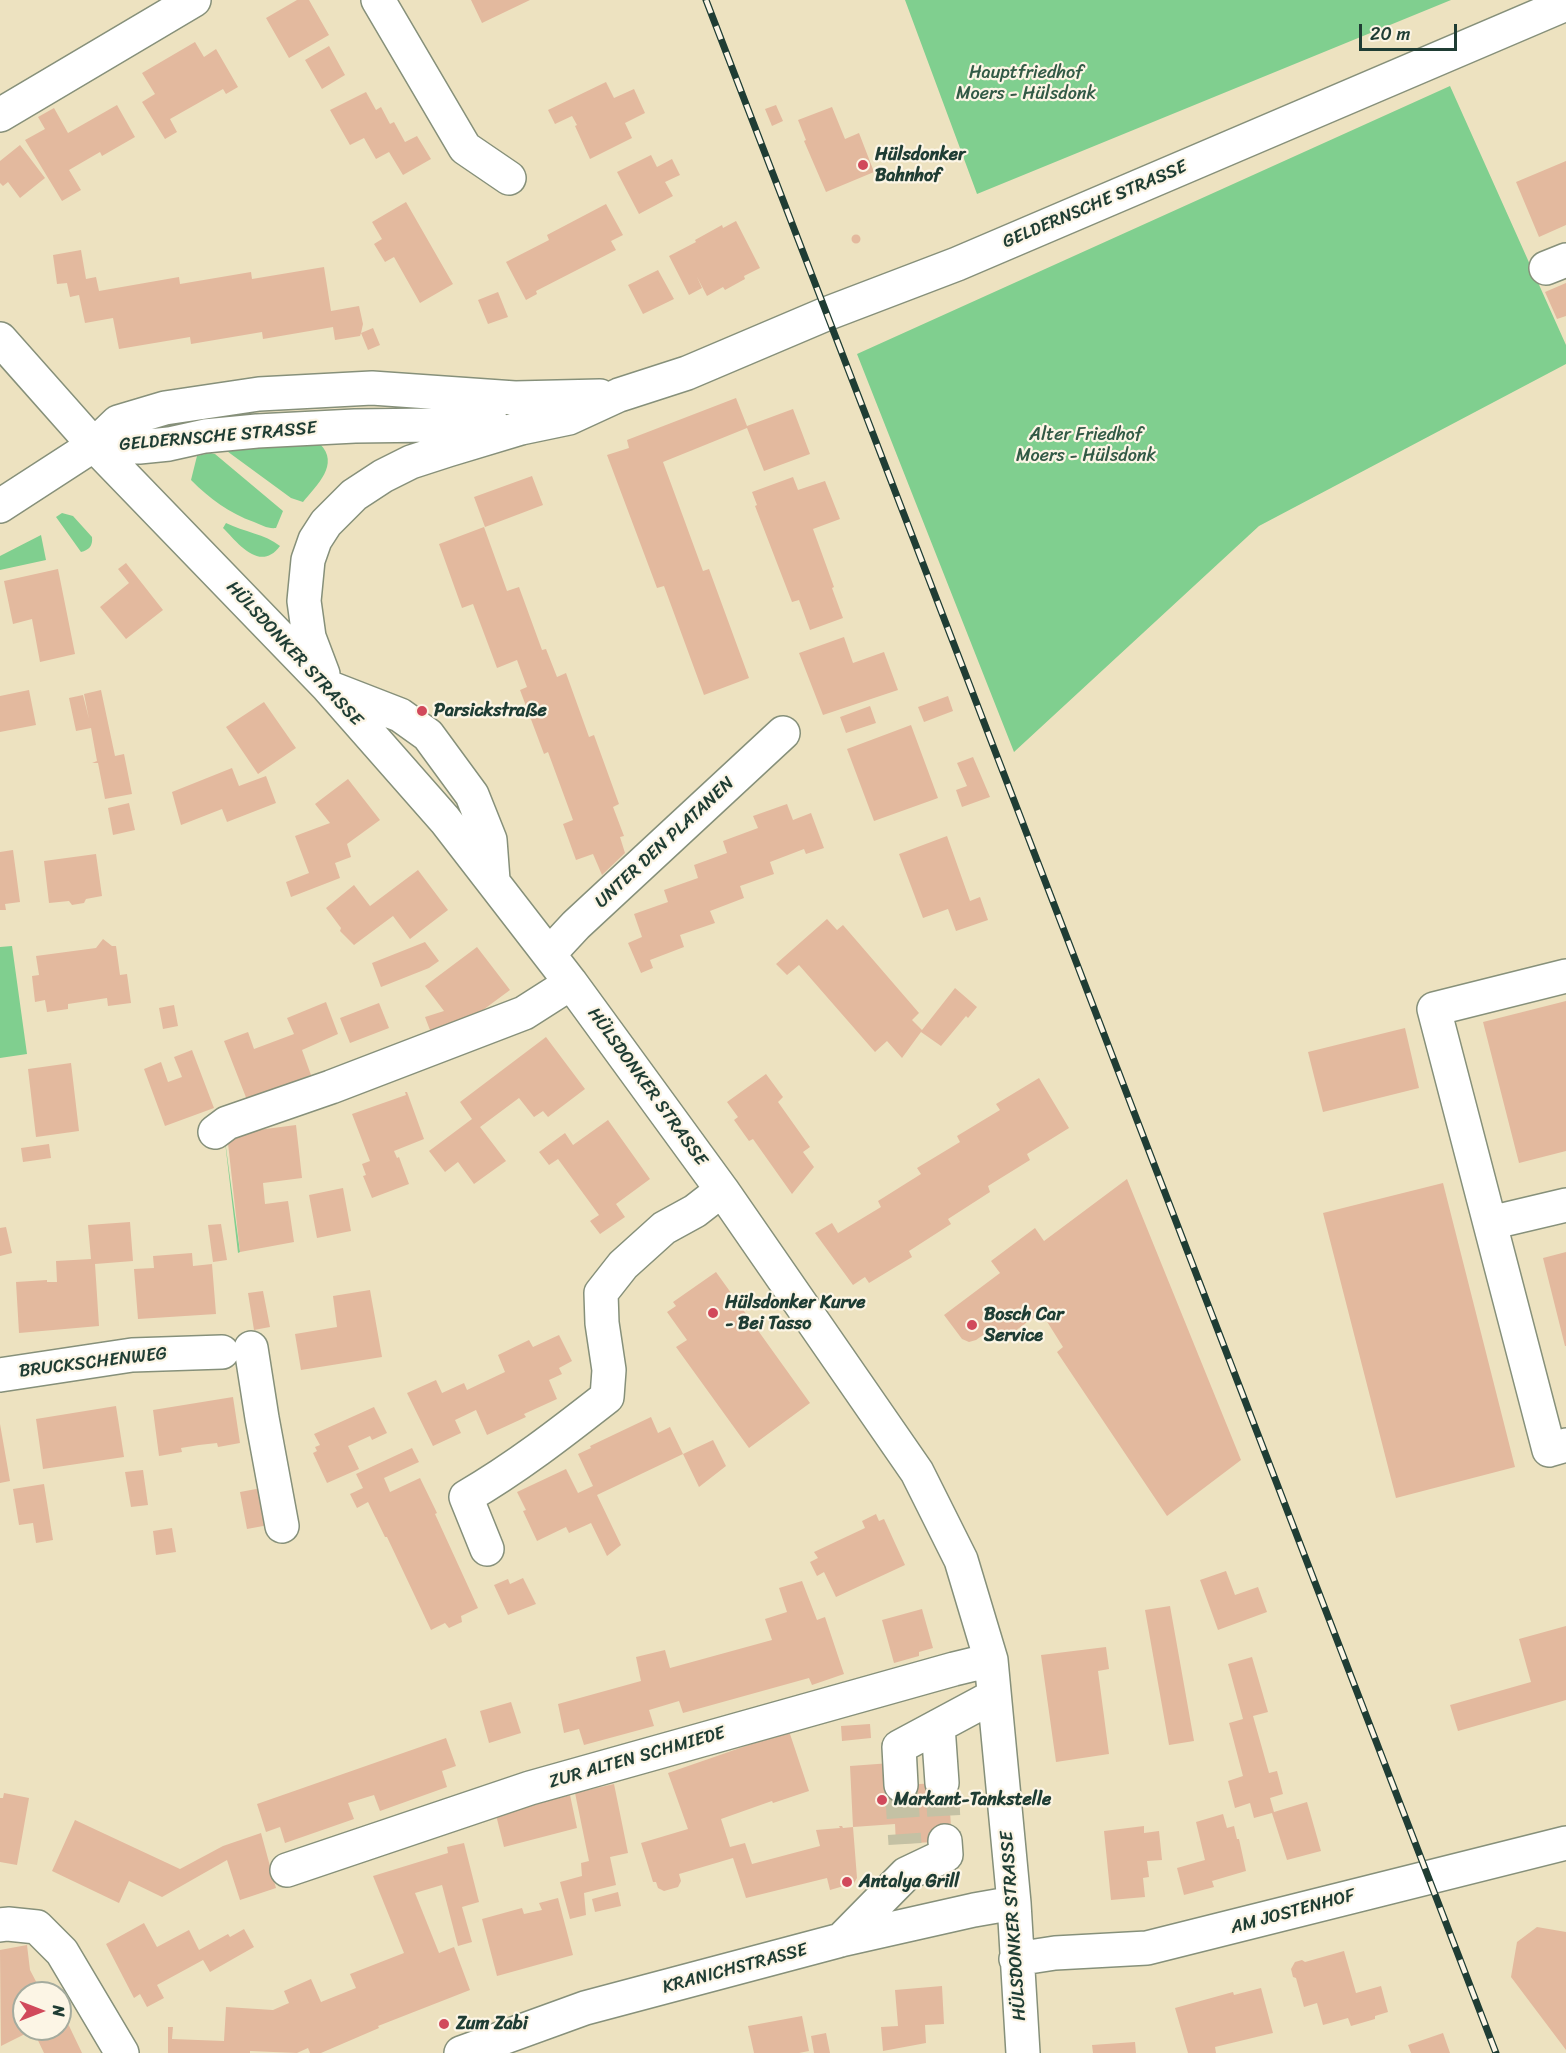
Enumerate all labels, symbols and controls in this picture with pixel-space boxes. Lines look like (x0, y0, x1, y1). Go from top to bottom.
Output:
scale bar (1362, 12, 1460, 50)
text: 20 m (1370, 18, 1410, 50)
park label: Hauptfriedhof Moers - Hülsdonk (956, 62, 1096, 104)
place label: Hülsdonker Bahnhof (875, 144, 965, 186)
street label: GELDERNSCHE STRASSE (1000, 156, 1190, 254)
marker: Hülsdonker Bahnhof (856, 158, 870, 172)
street label: GELDERNSCHE STRASSE (118, 418, 318, 456)
park label: Alter Friedhof Moers - Hülsdonk (1016, 424, 1156, 466)
street label: HÜLSDONKER STRASSE (221, 577, 367, 731)
place label: Parsickstraße (434, 700, 547, 722)
marker: Parsickstraße (415, 704, 429, 718)
street label: UNTER DEN PLATANEN (591, 773, 739, 913)
street label: HÜLSDONKER STRASSE (582, 1004, 712, 1170)
place label: Hülsdonker Kurve - Bei Tasso (725, 1292, 866, 1334)
place label: Bosch Car Service (984, 1304, 1064, 1346)
marker: Hülsdonker Kurve - Bei Tasso (706, 1306, 720, 1320)
marker: Bosch Car Service (965, 1318, 979, 1332)
street label: BRUCKSCHENWEG (18, 1343, 168, 1383)
street label: ZUR ALTEN SCHMIEDE (547, 1723, 727, 1793)
place label: Markant-Tankstelle (894, 1789, 1051, 1811)
marker: Markant-Tankstelle (875, 1793, 889, 1807)
street label: HÜLSDONKER STRASSE (997, 1830, 1031, 2022)
place label: Antalya Grill (859, 1871, 959, 1893)
marker: Antalya Grill (840, 1875, 854, 1889)
street label: AM JOSTENHOF (1228, 1885, 1358, 1939)
street label: KRANICHSTRASSE (660, 1939, 810, 1999)
north arrow (12, 1981, 72, 2041)
text: N (44, 2005, 73, 2017)
place label: Zum Zabi (456, 2013, 528, 2035)
marker: Zum Zabi (437, 2017, 451, 2031)

